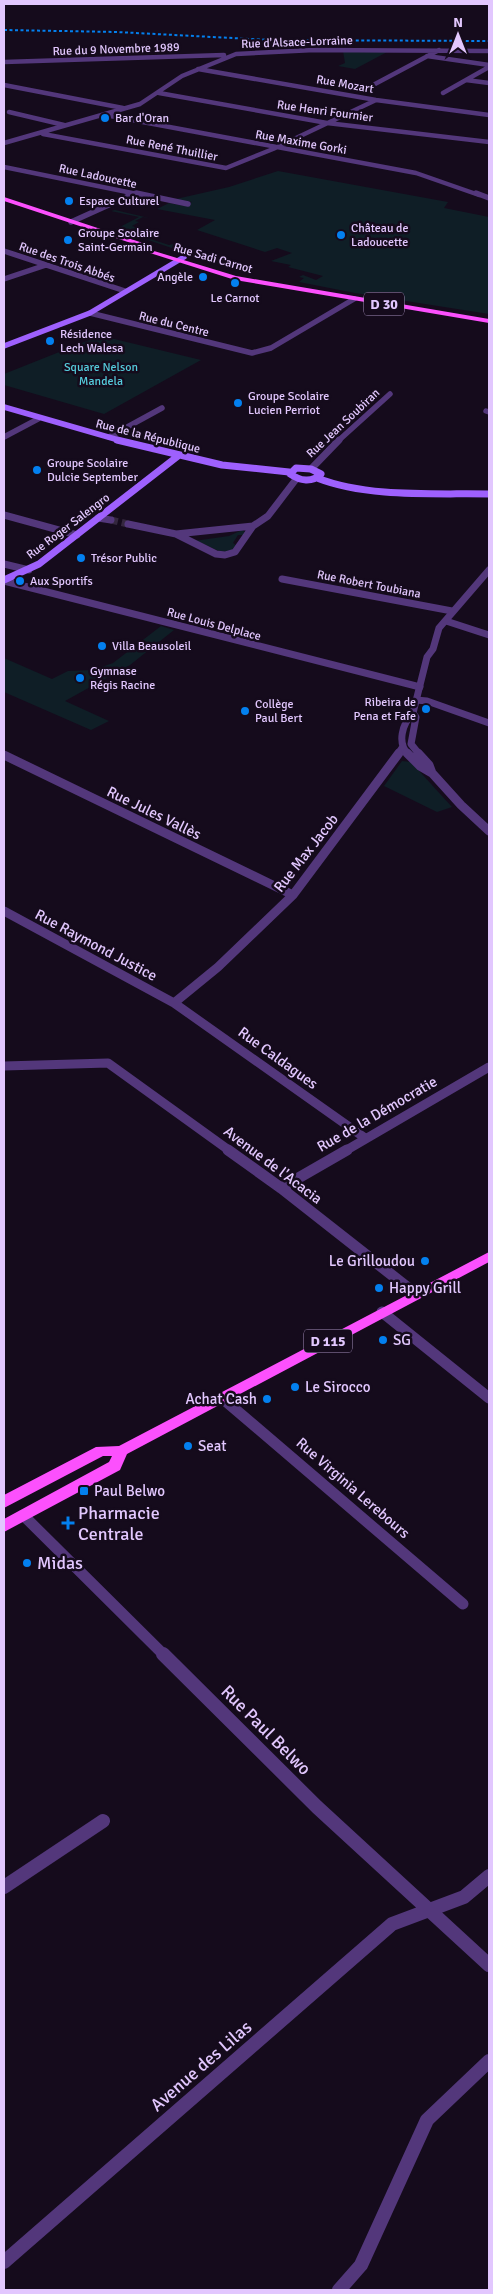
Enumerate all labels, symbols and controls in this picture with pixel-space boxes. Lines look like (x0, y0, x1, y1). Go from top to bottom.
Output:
north arrow (433, 10, 483, 60)
text: N (453, 14, 463, 31)
street label: Rue d'Alsace-Lorraine (241, 33, 353, 52)
street label: Rue du 9 Novembre 1989 (52, 40, 180, 59)
street label: Rue Mozart (315, 72, 375, 97)
street label: Rue Henri Fournier (276, 97, 374, 126)
place label: Bar d'Oran (115, 111, 169, 126)
marker: Bar d'Oran (99, 112, 111, 124)
street label: Rue Maxime Gorki (254, 127, 348, 158)
street label: Rue René Thuillier (125, 132, 220, 165)
street label: Rue Ladoucette (58, 161, 138, 192)
place label: Espace Culturel (79, 194, 160, 209)
marker: Espace Culturel (63, 195, 75, 207)
place label: Château de Ladoucette (351, 221, 408, 250)
place label: Groupe Scolaire Saint-Germain (78, 226, 159, 255)
marker: Château de Ladoucette (335, 229, 347, 241)
marker: Groupe Scolaire Saint-Germain (62, 234, 74, 246)
street label: Rue des Trois Abbés (17, 239, 117, 286)
street label: Rue Sadi Carnot (172, 240, 254, 277)
place label: Angèle (157, 270, 193, 285)
marker: Angèle (197, 271, 209, 283)
marker: Le Carnot (229, 277, 241, 289)
place label: Le Carnot (210, 291, 260, 306)
road number: D 30 (364, 292, 404, 316)
street label: Rue du Centre (137, 309, 211, 340)
place label: Résidence Lech Walesa (60, 327, 123, 356)
marker: Résidence Lech Walesa (44, 335, 56, 347)
park label: Square Nelson Mandela (64, 360, 138, 389)
street label: Rue Jean Soubiran (304, 386, 383, 461)
place label: Groupe Scolaire Lucien Perriot (248, 389, 329, 418)
marker: Groupe Scolaire Lucien Perriot (232, 397, 244, 409)
street label: Rue de la République (94, 416, 202, 457)
place label: Groupe Scolaire Dulcie September (47, 456, 138, 485)
marker: Groupe Scolaire Dulcie September (31, 464, 43, 476)
street label: Rue Roger Salengro (24, 490, 113, 563)
place label: Trésor Public (91, 551, 157, 566)
marker: Trésor Public (75, 552, 87, 564)
street label: Rue Robert Toubiana (316, 567, 422, 602)
place label: Aux Sportifs (30, 574, 93, 589)
marker: Aux Sportifs (14, 575, 26, 587)
street label: Rue Louis Delplace (165, 605, 263, 644)
place label: Villa Beausoleil (112, 639, 192, 654)
marker: Villa Beausoleil (96, 640, 108, 652)
place label: Gymnase Régis Racine (90, 664, 155, 693)
marker: Gymnase Régis Racine (74, 672, 86, 684)
place label: Ribeira de Pena et Fafe (354, 695, 416, 724)
place label: Collège Paul Bert (255, 697, 303, 726)
marker: Ribeira de Pena et Fafe (420, 703, 432, 715)
marker: Collège Paul Bert (239, 705, 251, 717)
street label: Rue Jules Vallès (104, 782, 204, 844)
street label: Rue Max Jacob (270, 810, 342, 896)
street label: Rue Raymond Justice (32, 905, 160, 985)
street label: Rue Caldagues (235, 1023, 322, 1093)
street label: Rue de la Démocratie (314, 1072, 440, 1156)
street label: Avenue de l'Acacia (220, 1122, 326, 1208)
place label: Le Grilloudou (329, 1252, 415, 1270)
marker: Le Grilloudou (419, 1255, 431, 1267)
place label: Happy Grill (389, 1279, 461, 1297)
marker: Happy Grill (373, 1282, 385, 1294)
road number: D 115 (304, 1330, 352, 1352)
place label: SG (393, 1331, 411, 1349)
marker: SG (377, 1334, 389, 1346)
place label: Le Sirocco (305, 1378, 371, 1396)
marker: Le Sirocco (289, 1381, 301, 1393)
place label: Achat Cash (185, 1390, 257, 1408)
marker: Achat Cash (261, 1393, 273, 1405)
street label: Rue Virginia Lerebours (293, 1434, 414, 1542)
place label: Seat (198, 1437, 227, 1455)
marker: Seat (182, 1440, 194, 1452)
place label: Paul Belwo (94, 1482, 165, 1500)
marker: Paul Belwo (78, 1485, 90, 1497)
place label: Pharmacie Centrale (78, 1502, 160, 1545)
marker: Pharmacie Centrale (62, 1517, 74, 1529)
place label: Midas (37, 1552, 83, 1574)
marker: Midas (21, 1557, 33, 1569)
street label: Rue Paul Belwo (216, 1680, 316, 1780)
street label: Avenue des Lilas (146, 2016, 256, 2116)

